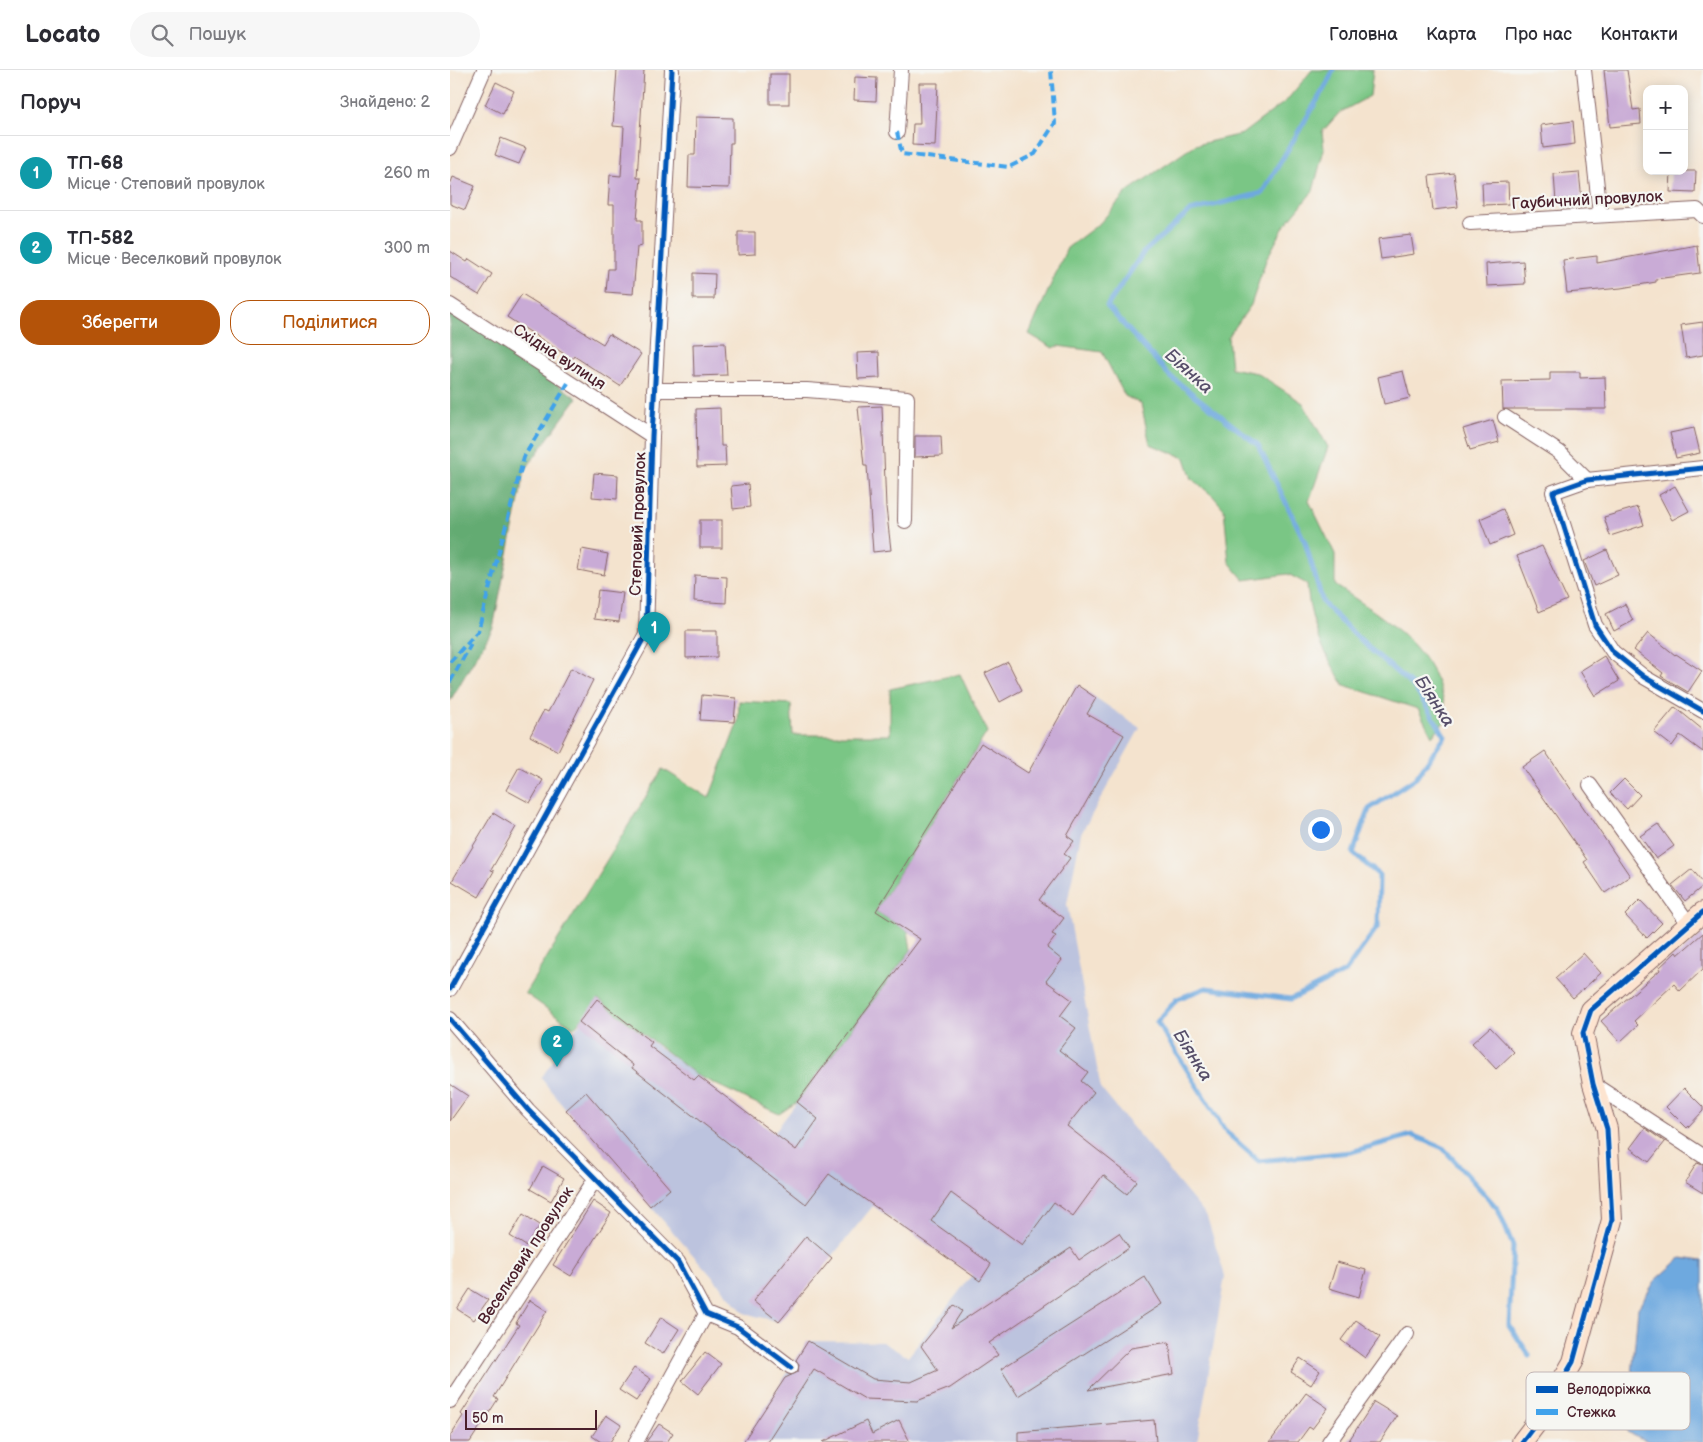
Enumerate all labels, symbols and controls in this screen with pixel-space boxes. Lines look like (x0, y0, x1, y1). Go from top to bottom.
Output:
search box (130, 12, 480, 57)
text: Locato (25, 20, 100, 49)
icon: search (148, 21, 176, 49)
text: Пошук (188, 23, 246, 46)
text: Головна (1329, 24, 1398, 45)
text: Карта (1426, 24, 1477, 45)
text: Про нас (1505, 24, 1572, 45)
text: Контакти (1600, 24, 1678, 45)
map controls (1643, 85, 1688, 175)
button: + (1643, 85, 1688, 130)
text: Поруч (20, 90, 81, 115)
text: Знайдено: 2 (340, 93, 430, 112)
button: − (1643, 130, 1688, 175)
text: ТП-68 (67, 152, 123, 175)
text: 1 (33, 164, 39, 183)
text: 260 m (384, 164, 430, 183)
text: Місце · Степовий провулок (67, 175, 265, 194)
street label: Гаубичний провулок (1511, 187, 1664, 214)
text: ТП-582 (67, 227, 134, 250)
text: 2 (31, 239, 41, 258)
text: 300 m (384, 239, 430, 258)
text: Місце · Веселковий провулок (67, 250, 282, 269)
button: Зберегти (20, 300, 220, 345)
button: Поділитися (230, 300, 430, 345)
street label: Східна вулиця (509, 320, 609, 394)
water label: Біянка (1160, 344, 1217, 398)
street label: Степовий провулок (626, 451, 651, 596)
pin: 1 (638, 612, 670, 653)
water label: Біянка (1410, 672, 1459, 731)
your location (1308, 817, 1334, 843)
water label: Біянка (1168, 1025, 1217, 1085)
pin: 2 (541, 1026, 573, 1067)
street label: Веселковий провулок (475, 1183, 578, 1328)
legend (1526, 1372, 1690, 1430)
text: Велодоріжка (1567, 1381, 1652, 1398)
text: Стежка (1567, 1404, 1617, 1421)
scale bar (465, 1407, 598, 1430)
text: 50 m (472, 1410, 504, 1427)

